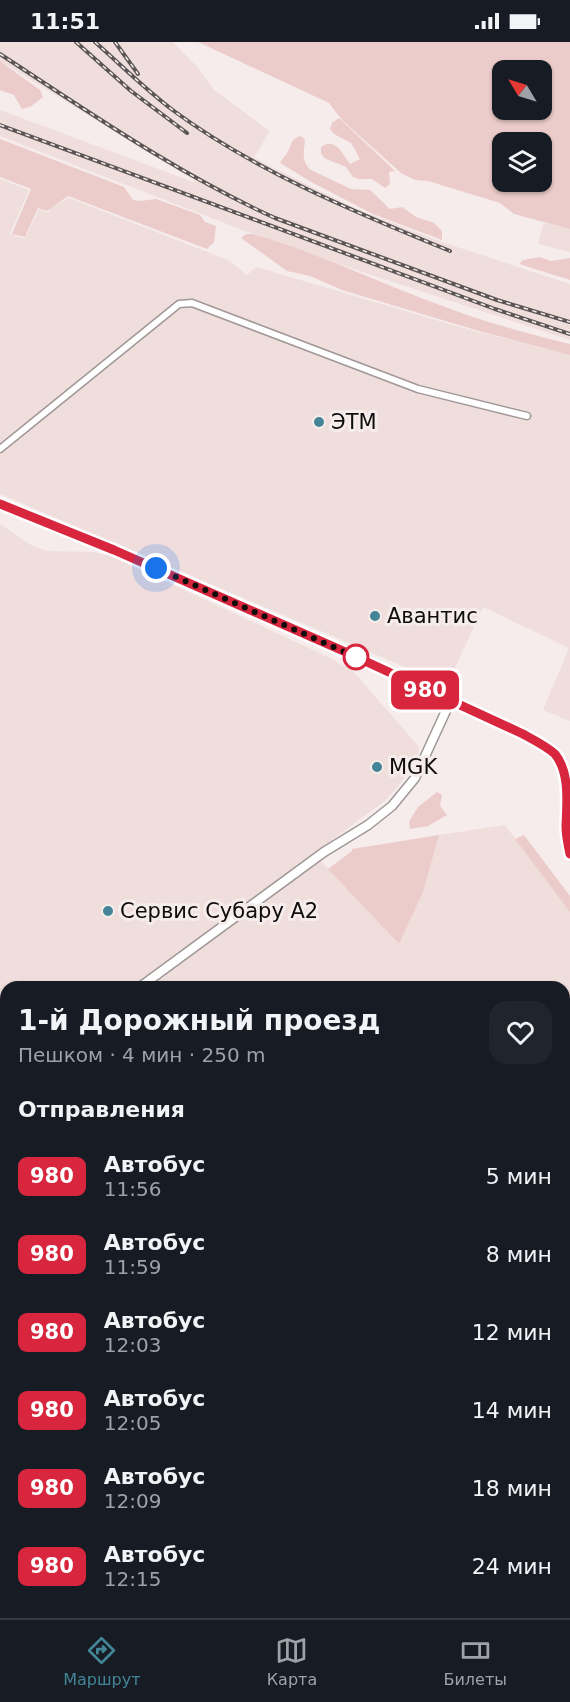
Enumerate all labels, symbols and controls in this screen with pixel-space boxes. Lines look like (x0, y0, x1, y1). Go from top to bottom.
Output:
text: 11:51 (30, 9, 100, 34)
north arrow (492, 60, 552, 120)
map controls (492, 60, 552, 192)
button: layers (492, 132, 552, 192)
place label: ЭТМ (331, 410, 377, 434)
marker: ЭТМ (312, 415, 326, 429)
your location (141, 553, 171, 583)
place label: Авантис (387, 604, 478, 628)
marker: Авантис (368, 609, 382, 623)
unlabelled marker (343, 644, 369, 670)
line badge: 980 (390, 670, 460, 710)
text: 980 (403, 678, 447, 702)
place label: MGK (389, 755, 438, 779)
marker: MGK (370, 760, 384, 774)
place label: Сервис Субару А2 (120, 899, 318, 923)
marker: Сервис Субару А2 (101, 904, 115, 918)
button: heart (489, 1001, 552, 1064)
text: 1-й Дорожный проезд (18, 1004, 380, 1037)
text: Пешком · 4 мин · 250 m (18, 1043, 265, 1067)
text: Отправления (18, 1097, 185, 1122)
text: Автобус (104, 1152, 205, 1177)
text: 980 (30, 1164, 74, 1188)
text: 5 мин (486, 1164, 552, 1189)
text: 11:56 (104, 1177, 161, 1201)
text: Автобус (104, 1230, 205, 1255)
text: 980 (30, 1242, 74, 1266)
text: 8 мин (486, 1242, 552, 1267)
text: 11:59 (104, 1255, 161, 1279)
text: Автобус (104, 1308, 205, 1333)
text: 980 (30, 1320, 74, 1344)
text: 12 мин (472, 1320, 552, 1345)
text: 12:03 (104, 1333, 161, 1357)
text: Автобус (104, 1386, 205, 1411)
text: 980 (30, 1398, 74, 1422)
text: 14 мин (472, 1398, 552, 1423)
text: 12:05 (104, 1411, 161, 1435)
text: Автобус (104, 1464, 205, 1489)
text: 980 (30, 1476, 74, 1500)
text: 18 мин (472, 1476, 552, 1501)
text: 12:09 (104, 1489, 161, 1513)
text: Автобус (104, 1542, 205, 1567)
text: 980 (30, 1554, 74, 1578)
text: 24 мин (472, 1554, 552, 1579)
text: 12:15 (104, 1567, 161, 1591)
tab: Маршрут (63, 1634, 140, 1689)
tab: Карта (267, 1634, 317, 1689)
tab: Билеты (443, 1634, 507, 1689)

